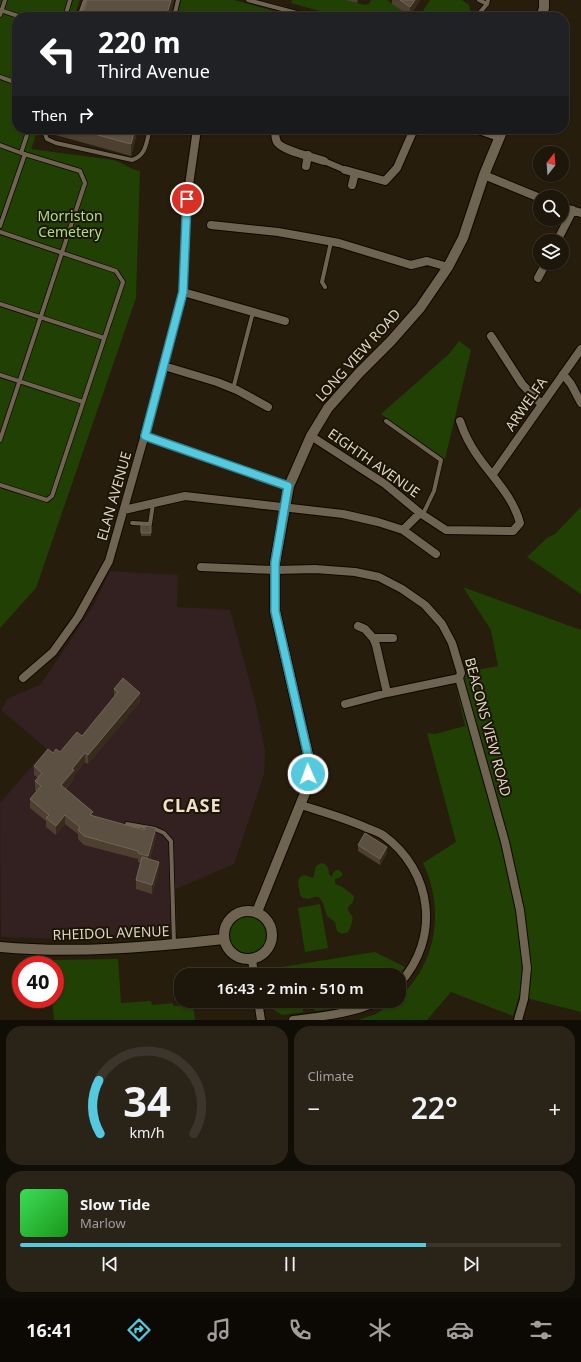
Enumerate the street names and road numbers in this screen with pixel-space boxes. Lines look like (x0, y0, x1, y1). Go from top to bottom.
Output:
street label: LONG VIEW ROAD (311, 304, 404, 405)
street label: ARWELFA (500, 373, 551, 434)
street label: EIGHTH AVENUE (325, 424, 424, 501)
street label: ELAN AVENUE (92, 449, 135, 542)
street label: BEACONS VIEW ROAD (461, 655, 516, 798)
street label: RHEIDOL AVENUE (52, 921, 170, 944)

